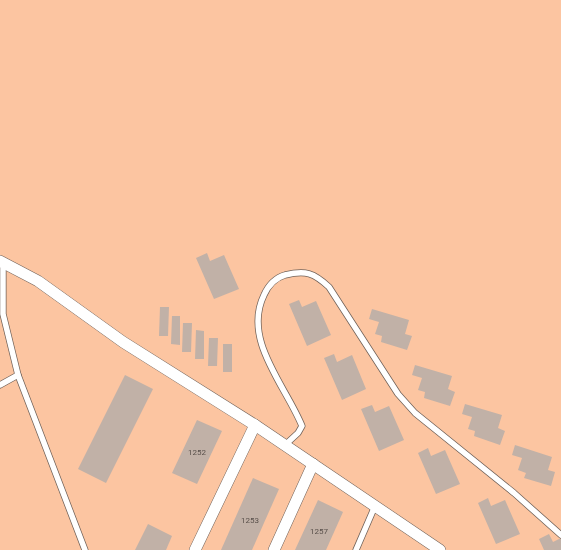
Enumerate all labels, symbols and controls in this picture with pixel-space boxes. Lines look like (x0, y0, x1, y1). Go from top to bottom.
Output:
house number: 1252 (188, 448, 206, 457)
house number: 1253 (241, 516, 259, 525)
house number: 1257 (310, 527, 328, 536)

